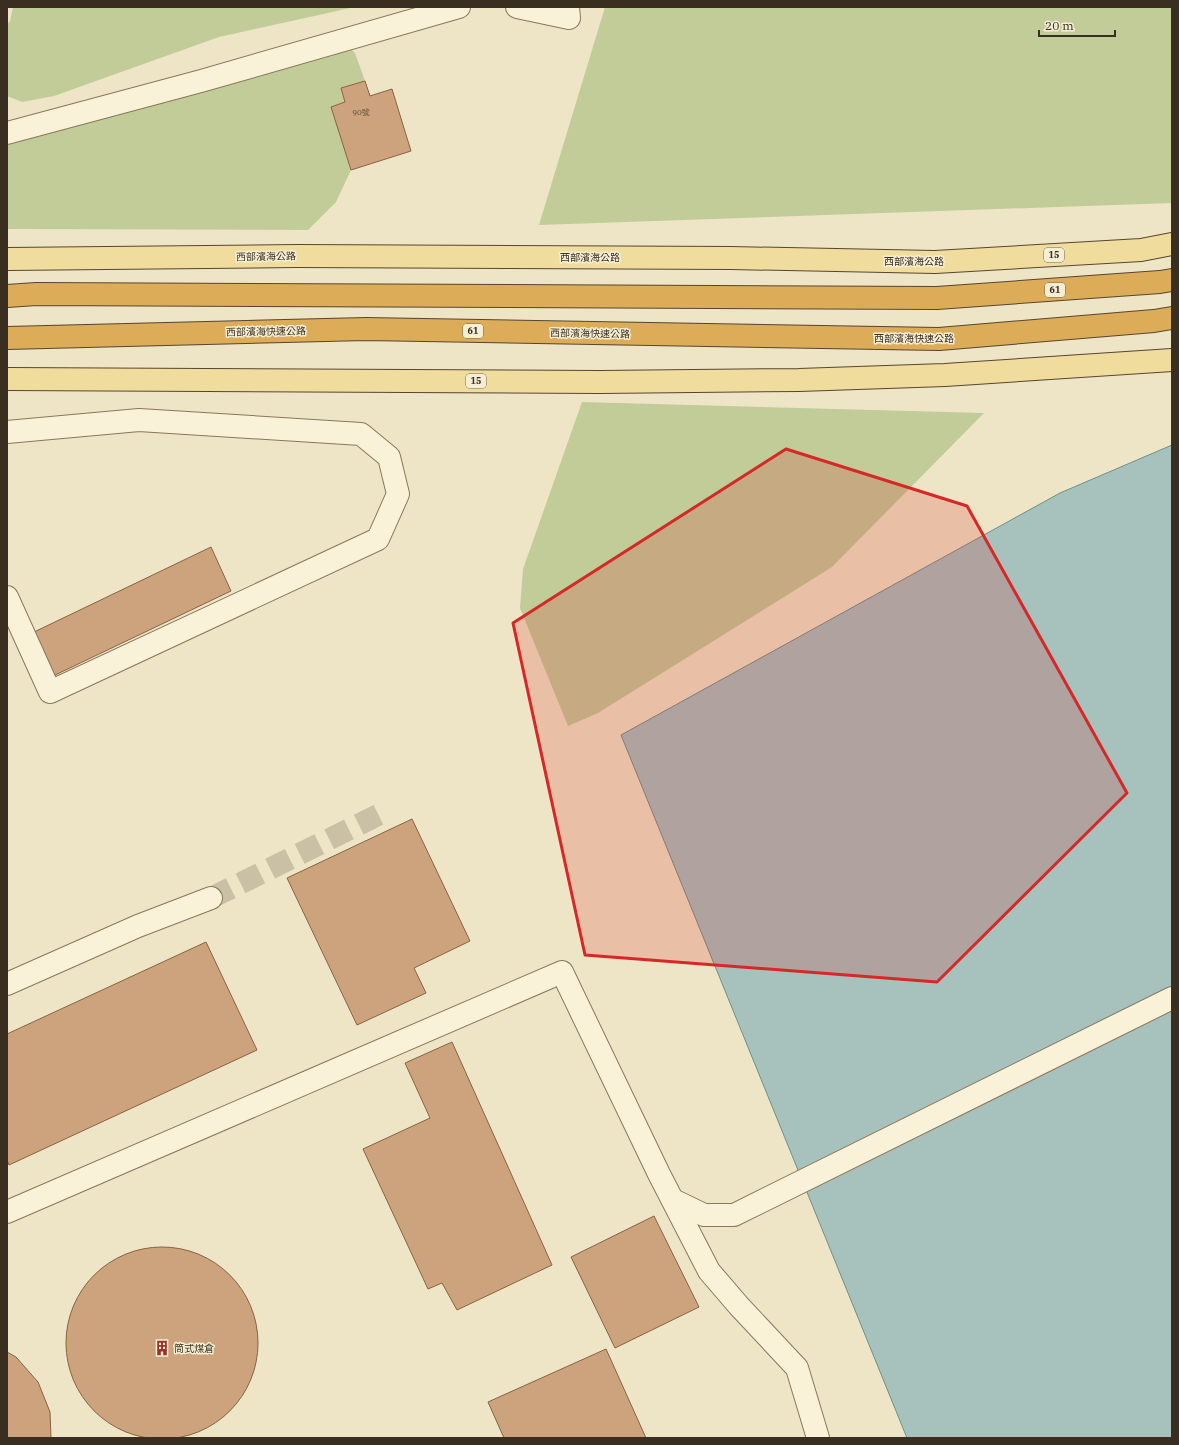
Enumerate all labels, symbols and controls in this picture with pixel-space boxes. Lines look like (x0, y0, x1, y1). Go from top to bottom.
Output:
scale bar (1039, 12, 1115, 38)
text: 20 m (1045, 18, 1074, 33)
house number: 90號 (352, 107, 370, 117)
road number: 15 (1044, 248, 1064, 262)
street label: 西部濱海公路 (236, 249, 296, 264)
street label: 西部濱海公路 (560, 251, 620, 264)
street label: 西部濱海公路 (884, 255, 944, 268)
road number: 61 (1045, 283, 1065, 297)
street label: 西部濱海快速公路 (226, 324, 306, 339)
road number: 61 (463, 324, 483, 338)
street label: 西部濱海快速公路 (550, 326, 630, 341)
street label: 西部濱海快速公路 (874, 332, 954, 345)
road number: 15 (466, 374, 486, 388)
building icon: 筒式煤倉 (153, 1339, 171, 1357)
place label: 筒式煤倉 (174, 1342, 214, 1355)

